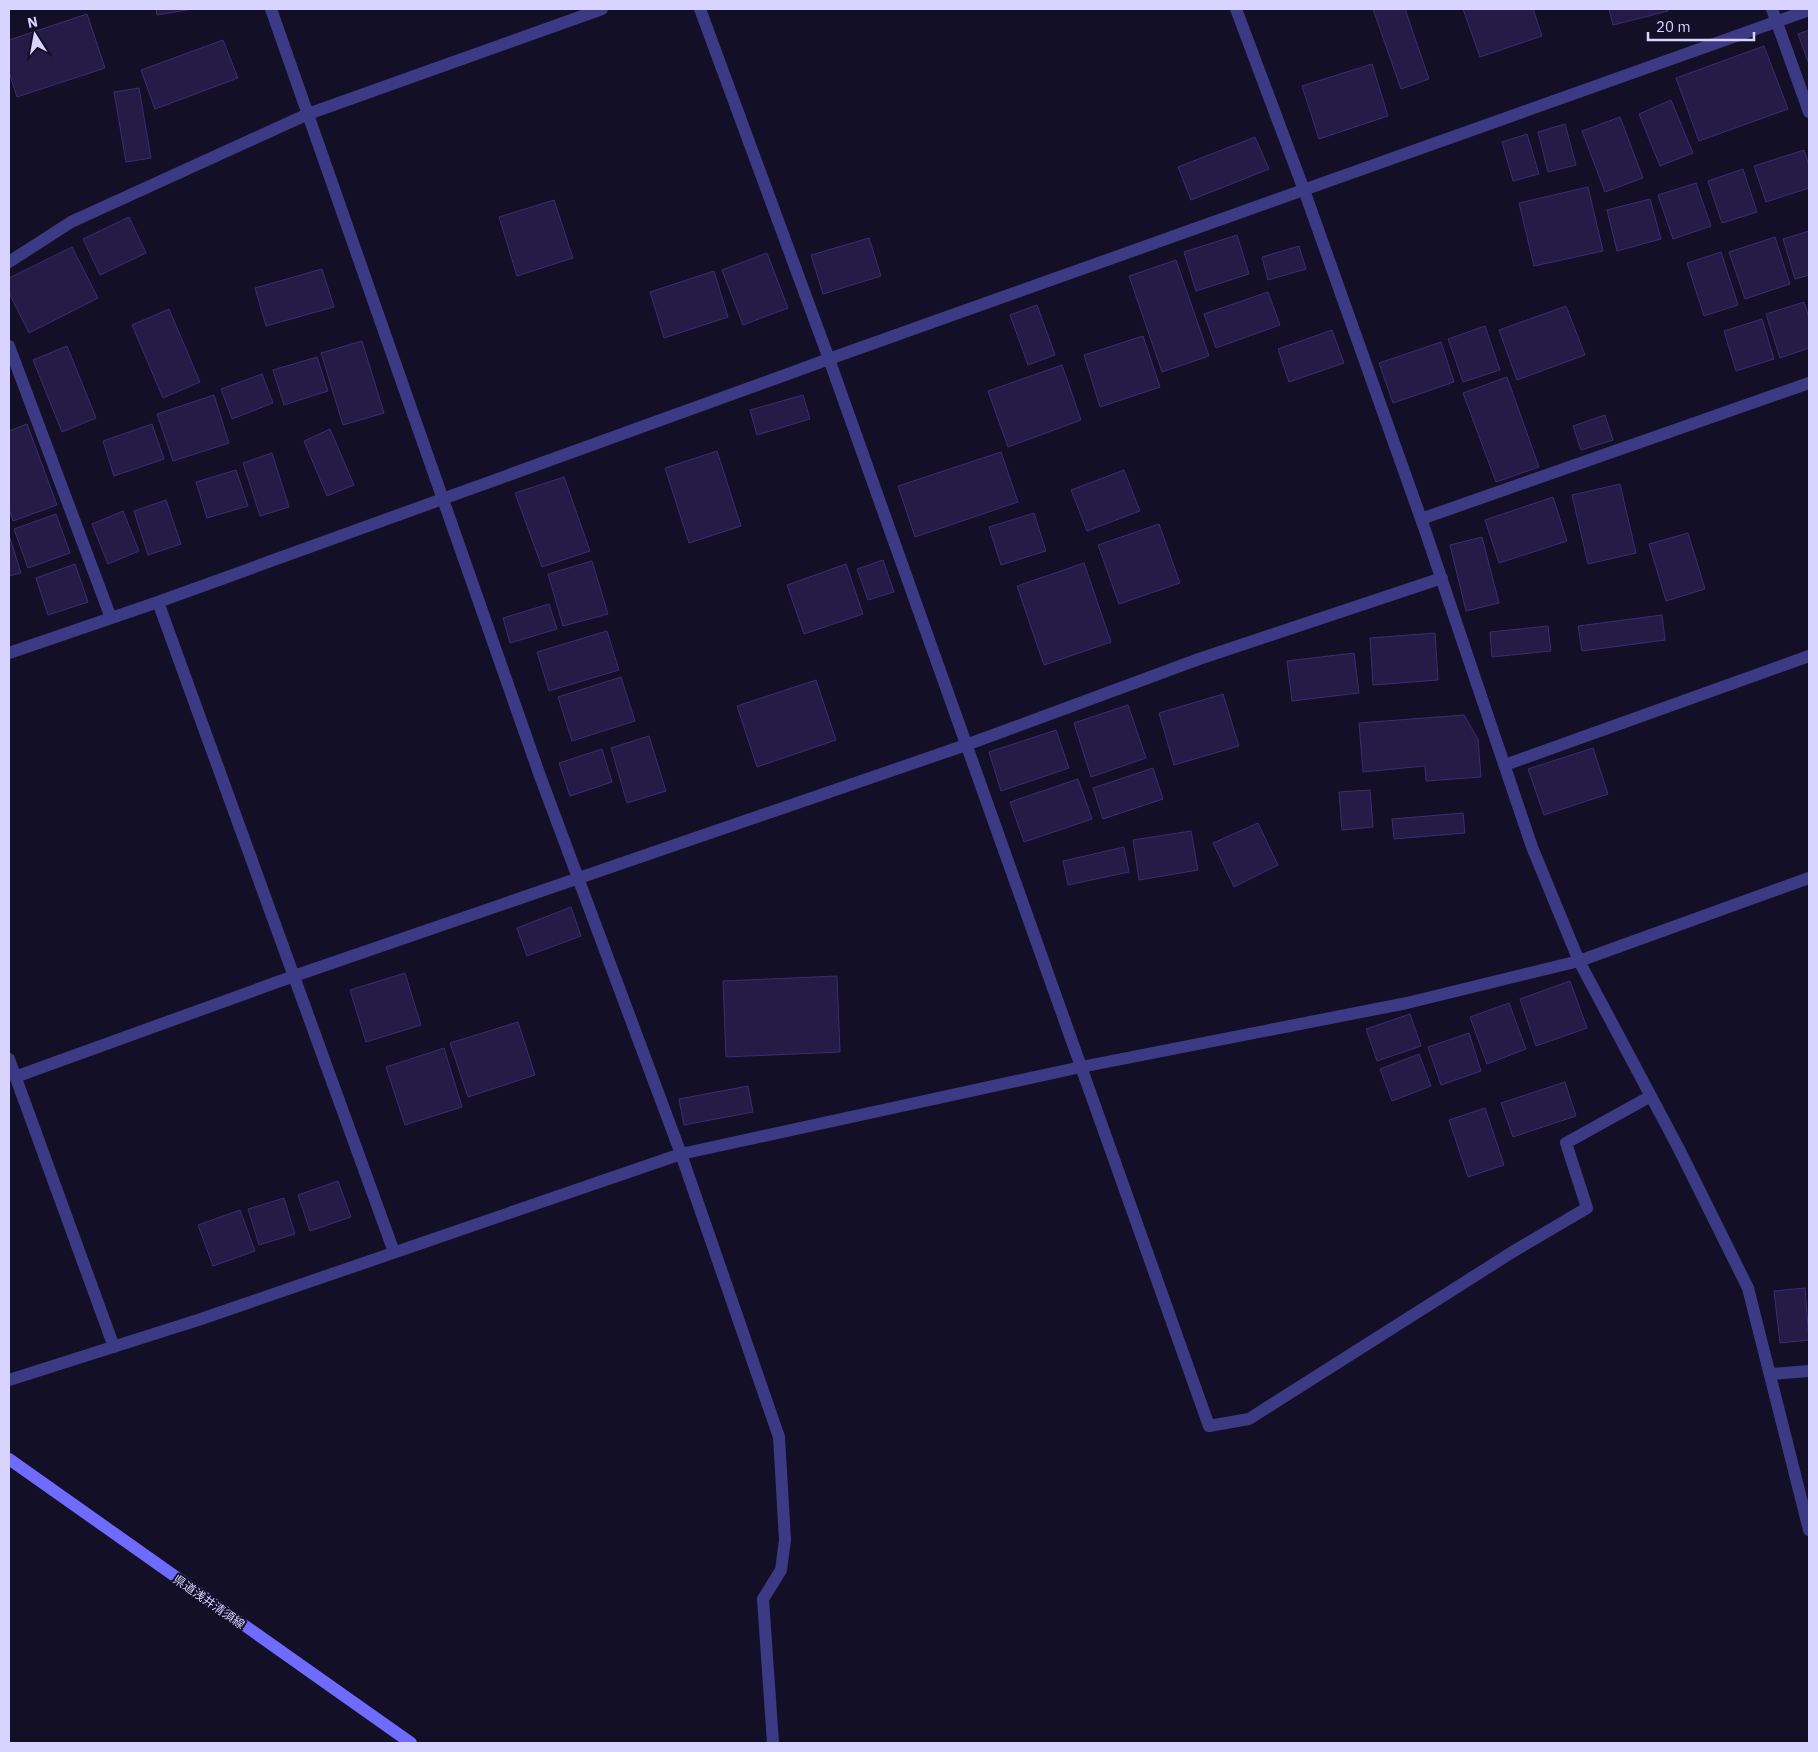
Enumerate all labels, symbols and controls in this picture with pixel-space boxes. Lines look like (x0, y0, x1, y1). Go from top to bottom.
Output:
north arrow (10, 10, 60, 60)
scale bar (1648, 10, 1754, 42)
text: N (26, 12, 39, 32)
text: 20 m (1656, 17, 1691, 36)
street label: 県道浅井清須線 (171, 1571, 248, 1632)

